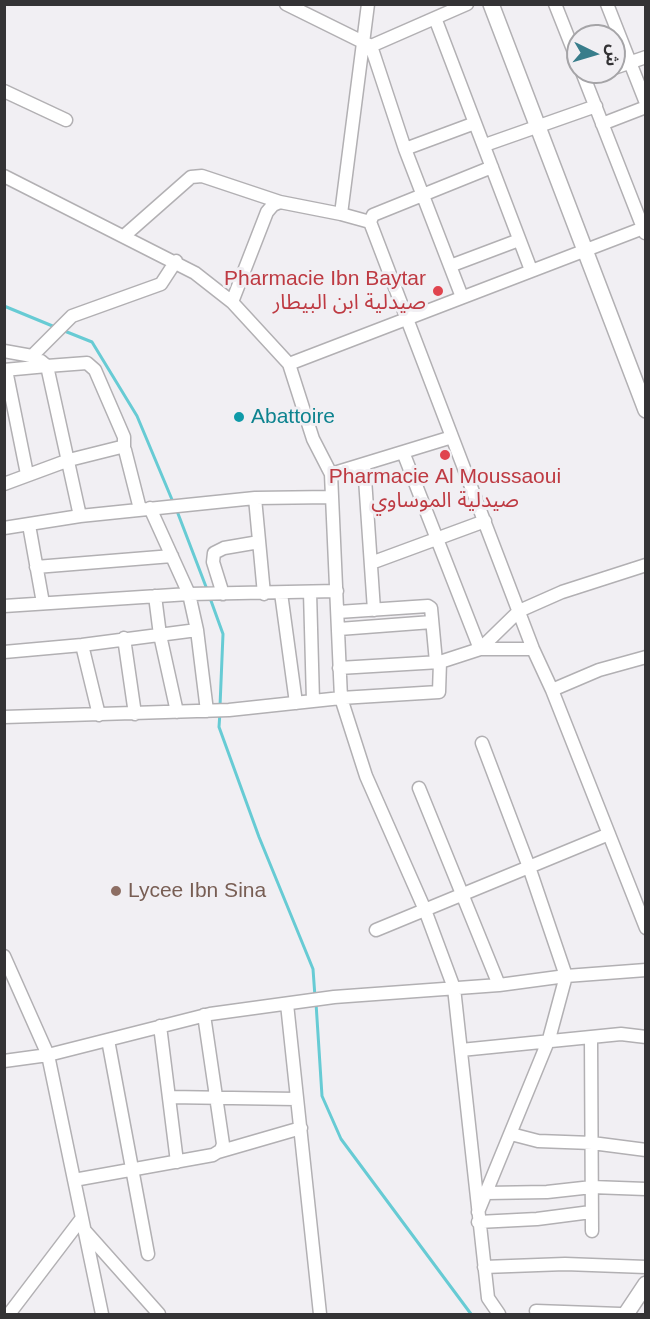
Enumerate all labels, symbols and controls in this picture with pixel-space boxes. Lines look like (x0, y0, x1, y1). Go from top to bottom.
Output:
north arrow (566, 24, 626, 84)
text: ش (603, 44, 622, 67)
place label: Pharmacie Ibn Baytar صيدلية ابن البيطار (224, 266, 426, 316)
marker: Pharmacie Ibn Baytar صيدلية ابن البيطار (431, 284, 445, 298)
place label: Abattoire (251, 404, 335, 430)
marker: Abattoire (232, 410, 246, 424)
marker: Pharmacie Al Moussaoui صيدلية الموساوي (438, 448, 452, 462)
place label: Pharmacie Al Moussaoui صيدلية الموساوي (329, 464, 561, 514)
place label: Lycee Ibn Sina (128, 878, 266, 904)
marker: Lycee Ibn Sina (109, 884, 123, 898)

